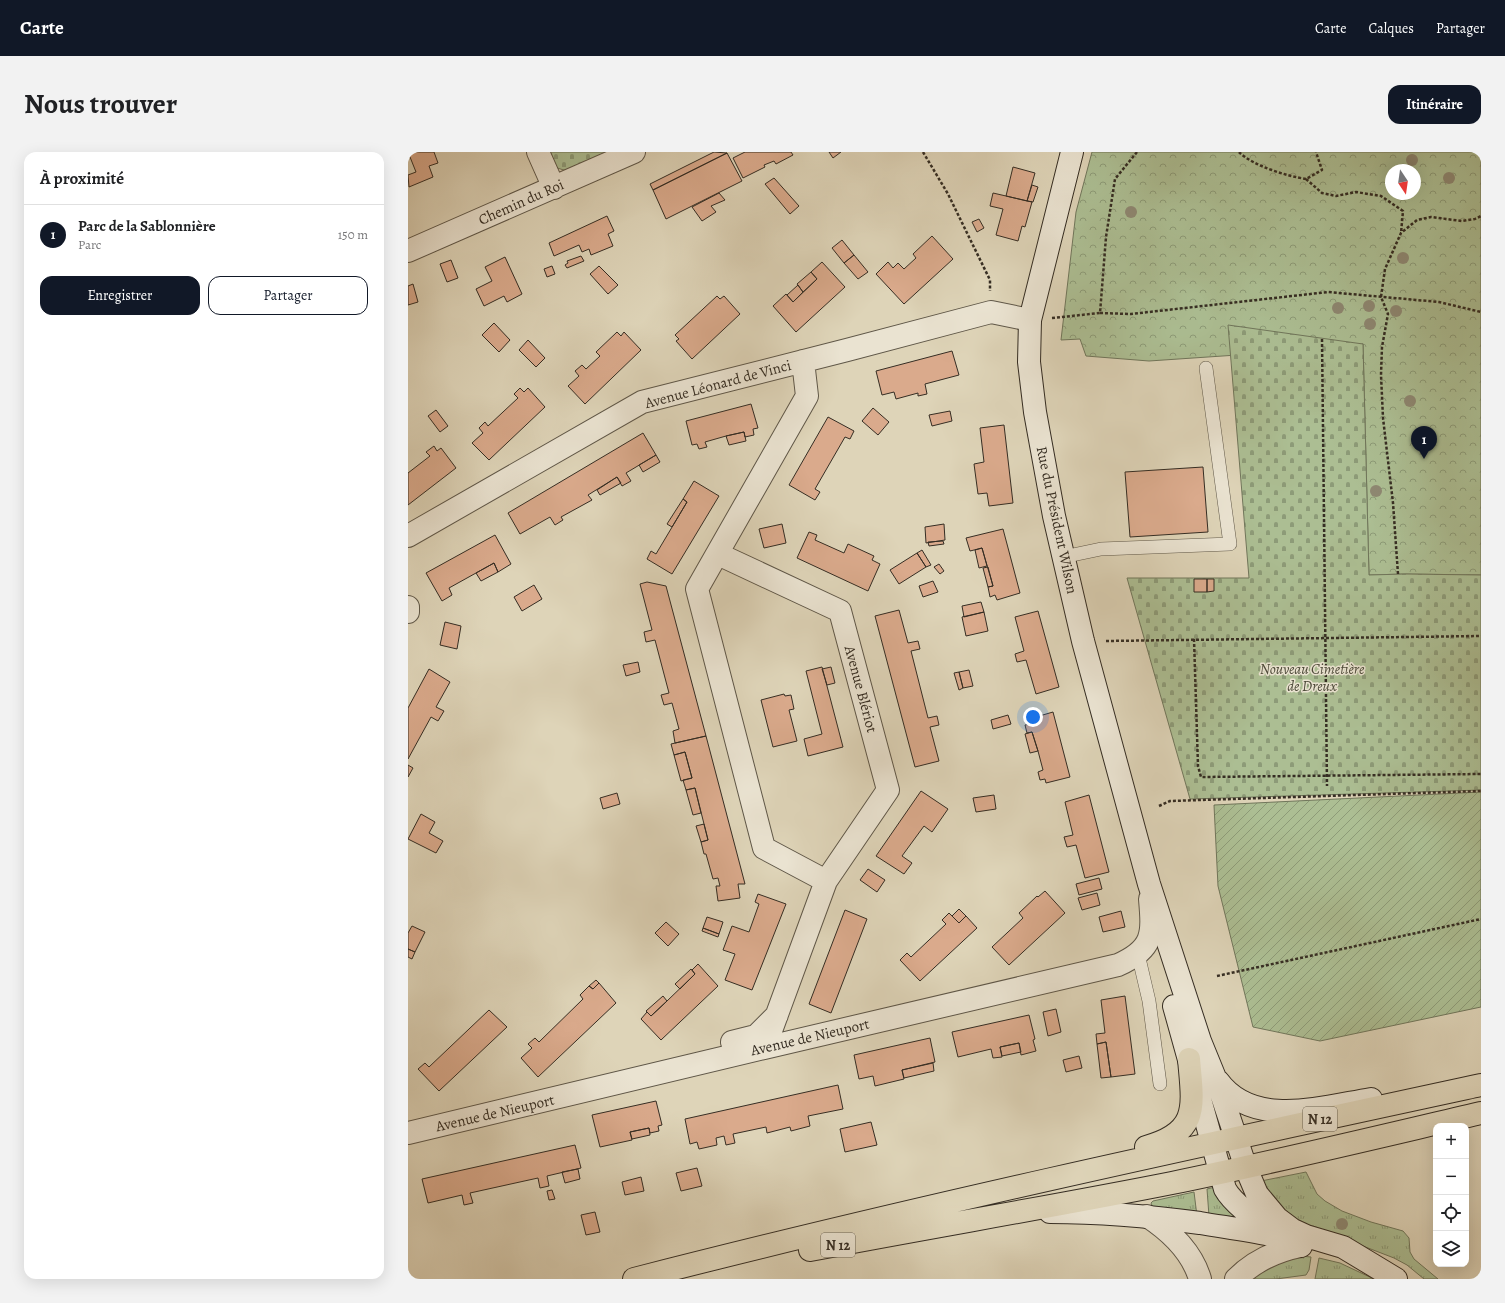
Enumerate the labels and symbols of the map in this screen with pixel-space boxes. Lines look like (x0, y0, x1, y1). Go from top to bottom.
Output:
north arrow (1385, 164, 1421, 200)
street label: Chemin du Roi (475, 174, 567, 230)
street label: Avenue Léonard de Vinci (642, 355, 793, 413)
pin: 1 (1411, 426, 1437, 459)
street label: Rue du Président Wilson (1032, 444, 1082, 596)
street label: Avenue Blériot (840, 642, 882, 735)
park label: Nouveau Cimetière de Dreux (1260, 659, 1365, 696)
your location (1023, 707, 1043, 727)
street label: Avenue de Nieuport (748, 1014, 871, 1061)
street label: Avenue de Nieuport (433, 1090, 556, 1137)
road number: N 12 (1303, 1107, 1337, 1131)
road number: N 12 (821, 1233, 855, 1257)

